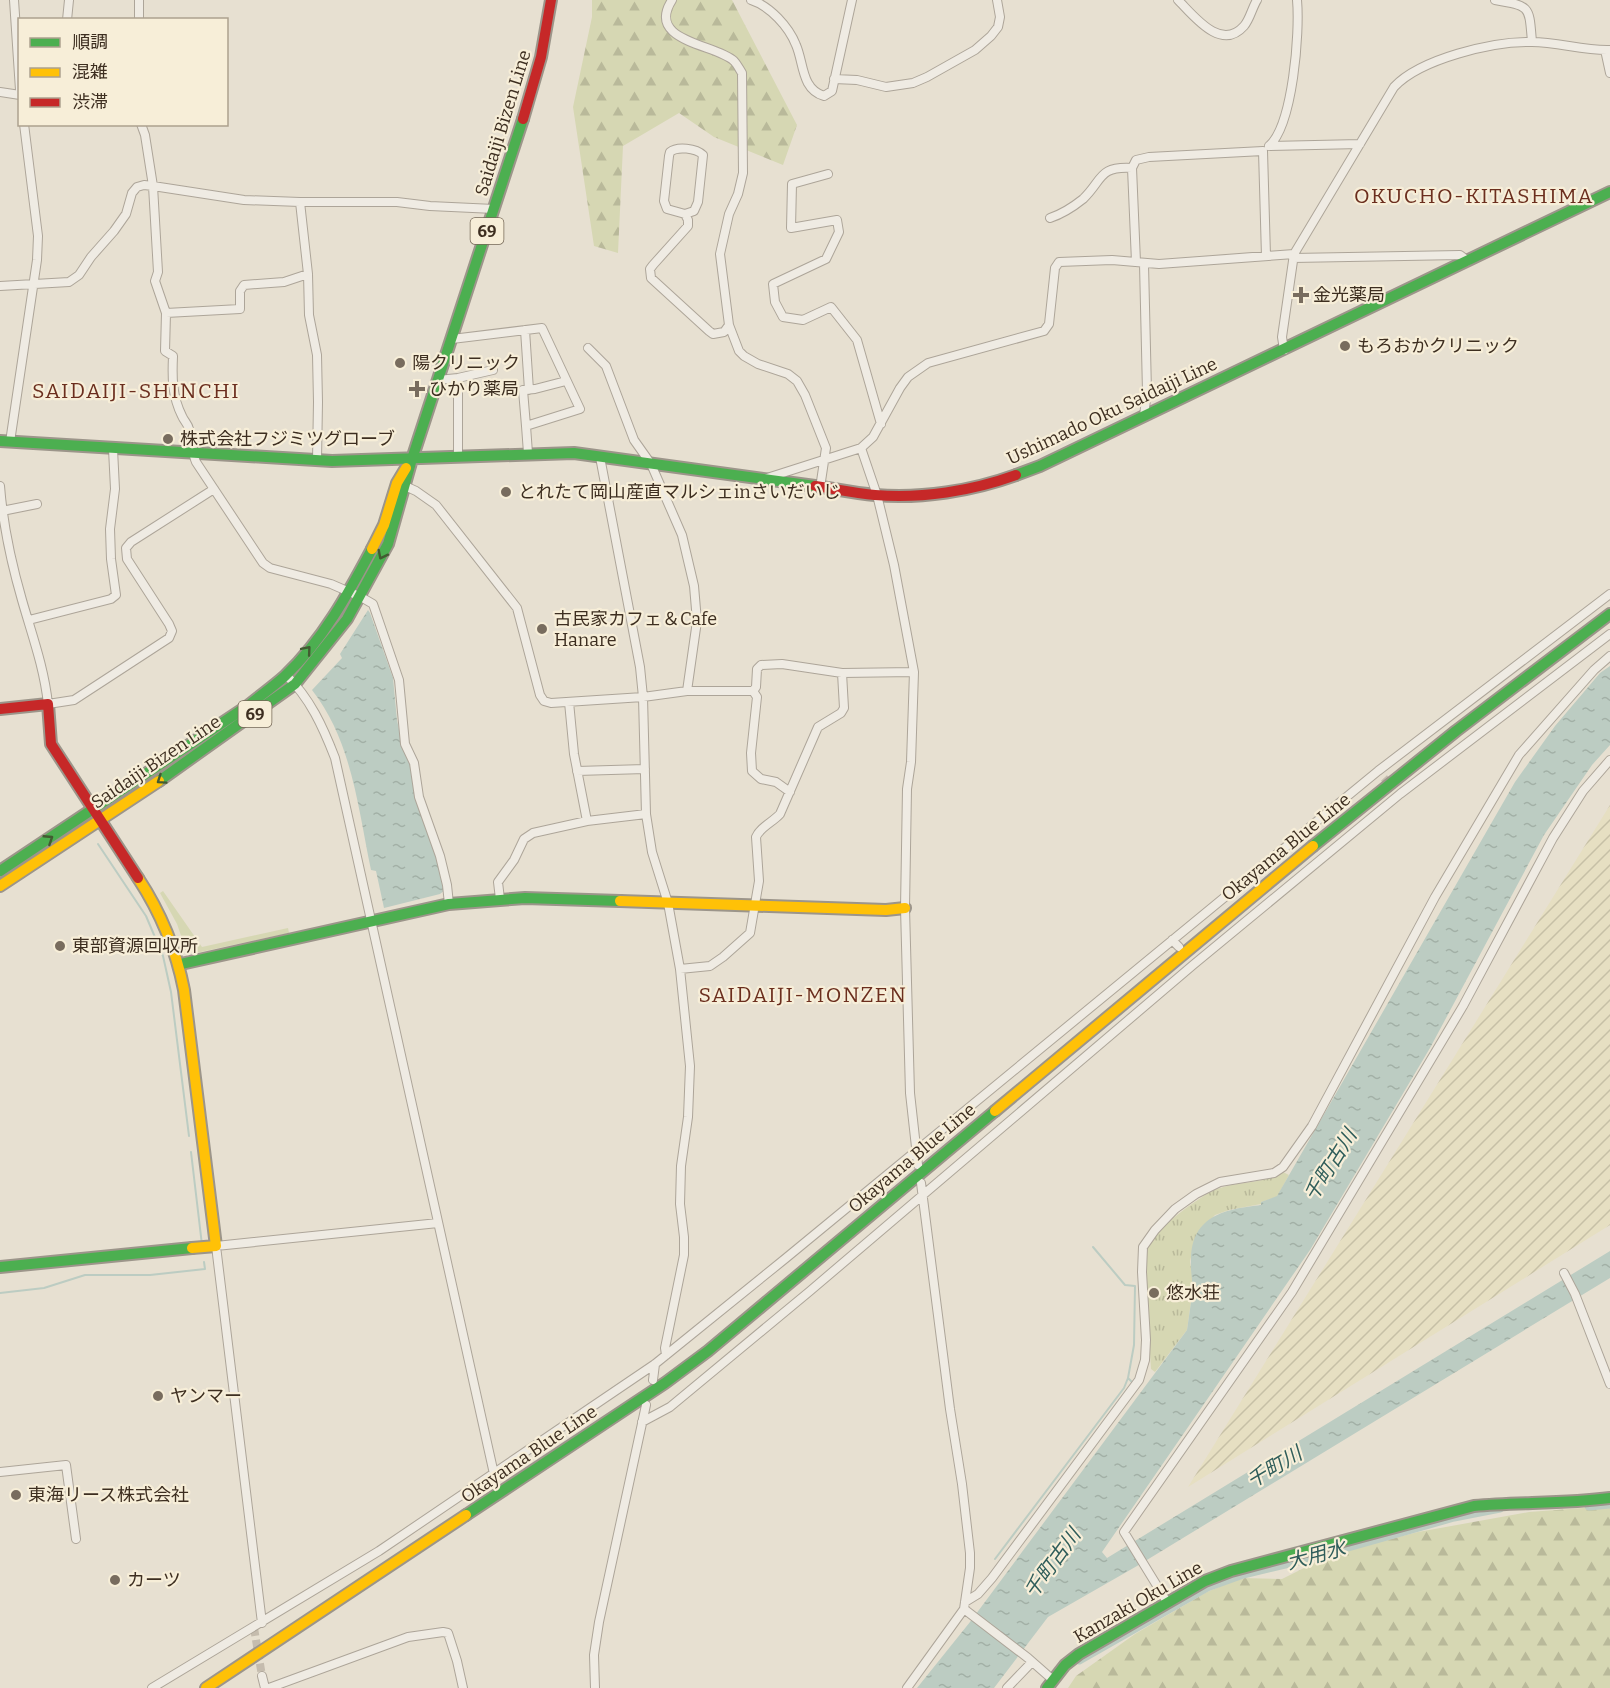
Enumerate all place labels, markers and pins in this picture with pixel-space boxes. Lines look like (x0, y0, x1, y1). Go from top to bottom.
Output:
place label: 金光薬局 (1313, 284, 1385, 306)
marker: 金光薬局 (1294, 288, 1308, 302)
place label: もろおかクリニック (1357, 335, 1519, 357)
marker: もろおかクリニック (1338, 339, 1352, 353)
place label: 陽クリニック (412, 352, 520, 374)
marker: 陽クリニック (393, 356, 407, 370)
place label: ひかり薬局 (429, 378, 519, 400)
marker: ひかり薬局 (410, 382, 424, 396)
place label: 株式会社フジミツグローブ (180, 428, 395, 450)
marker: 株式会社フジミツグローブ (161, 432, 175, 446)
place label: とれたて岡山産直マルシェinさいだいじ (518, 481, 841, 503)
marker: とれたて岡山産直マルシェinさいだいじ (499, 485, 513, 499)
place label: 古民家カフェ＆Cafe Hanare (554, 608, 717, 651)
marker: 古民家カフェ＆Cafe Hanare (535, 622, 549, 636)
place label: 東部資源回収所 (72, 935, 198, 957)
marker: 東部資源回収所 (53, 939, 67, 953)
place label: 悠水荘 (1166, 1282, 1220, 1304)
marker: 悠水荘 (1147, 1286, 1161, 1300)
place label: ヤンマー (170, 1385, 242, 1407)
marker: ヤンマー (151, 1389, 165, 1403)
place label: 東海リース株式会社 (28, 1484, 189, 1506)
marker: 東海リース株式会社 (9, 1488, 23, 1502)
place label: カーツ (127, 1569, 181, 1591)
marker: カーツ (108, 1573, 122, 1587)

